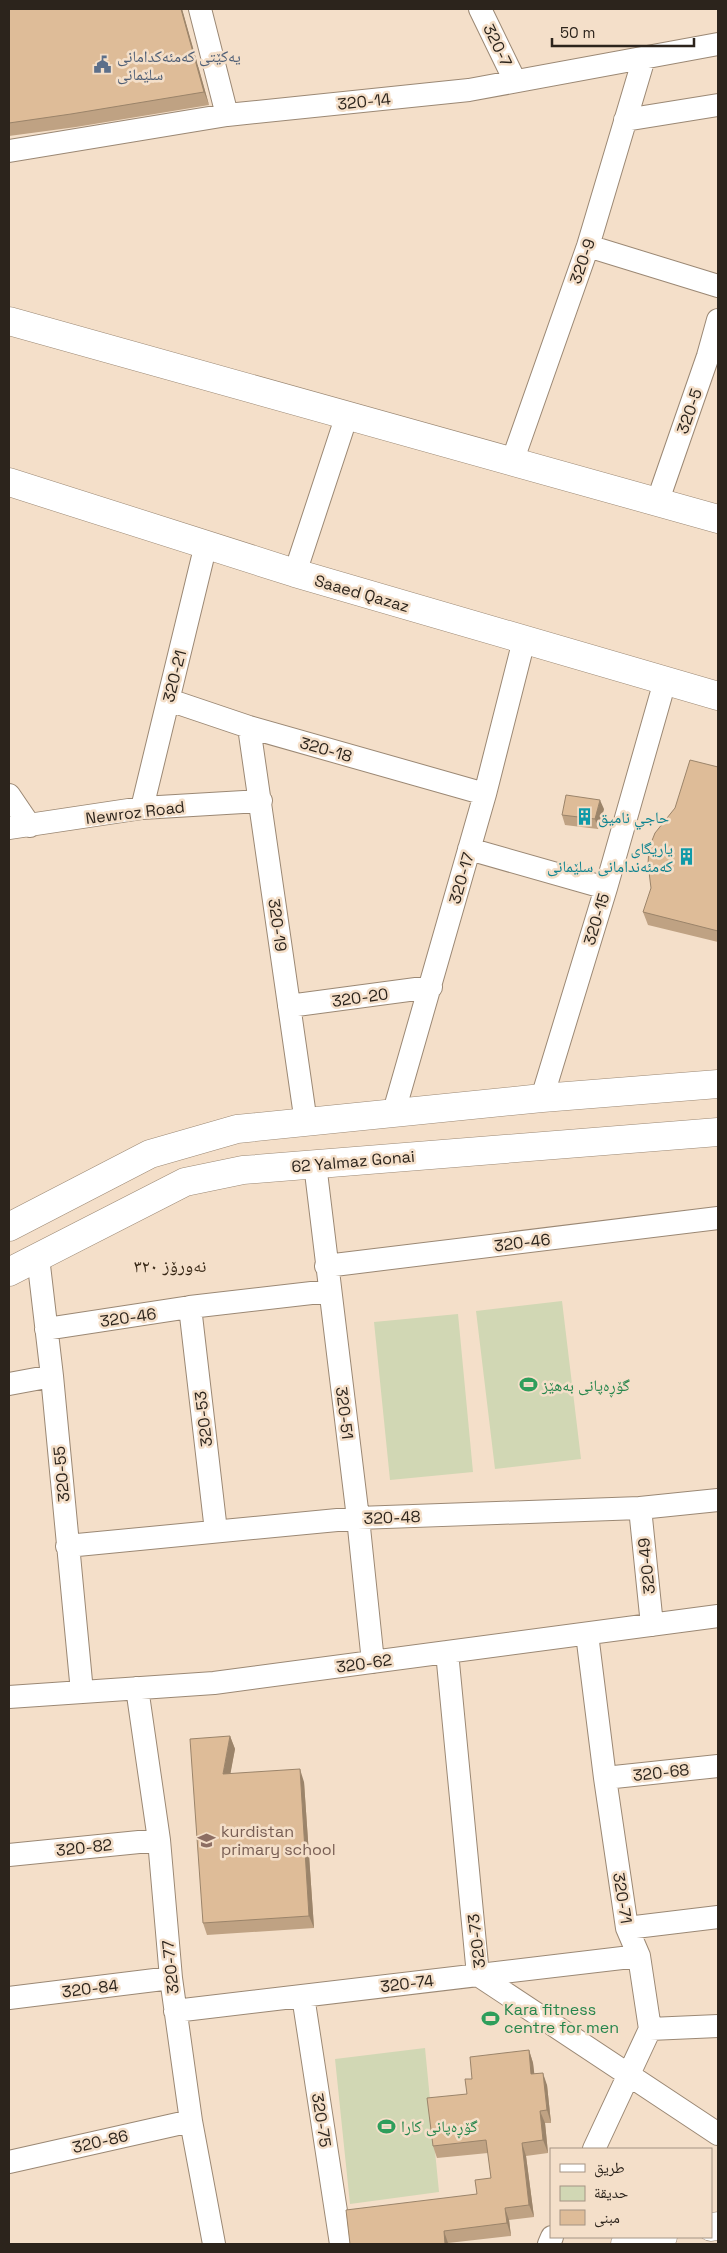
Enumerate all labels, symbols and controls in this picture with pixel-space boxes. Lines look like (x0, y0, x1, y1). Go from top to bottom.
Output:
scale bar (552, 15, 694, 47)
street label: 320-7 (478, 20, 517, 70)
text: 50 m (560, 23, 595, 42)
place label: یەکێتی کەمئەکدامانی سلێمانی (117, 46, 241, 85)
public building icon: یەکێتی کەمئەکدامانی سلێمانی (93, 55, 113, 75)
street label: 320-14 (336, 88, 392, 115)
street label: 320-9 (565, 236, 600, 287)
street label: 320-5 (672, 386, 707, 437)
street label: Saaed Qazaz (312, 570, 412, 617)
street label: 320-21 (158, 648, 191, 704)
street label: 320-18 (297, 732, 354, 767)
street label: Newroz Road (84, 796, 186, 829)
building icon: حاجي ناميق (574, 807, 594, 827)
place label: حاجي ناميق (598, 807, 669, 830)
place label: یاریگای کەمئەندامانی سلێمانی (547, 838, 673, 877)
building icon: یاریگای کەمئەندامانی سلێمانی (677, 847, 697, 867)
street label: 320-17 (444, 850, 479, 906)
street label: 320-15 (579, 891, 614, 948)
street label: 320-19 (263, 897, 292, 953)
street label: 320-20 (331, 983, 390, 1012)
street label: 62 Yalmaz Gonai (291, 1146, 416, 1177)
street label: 320-46 (493, 1229, 551, 1256)
district label: نەورۆز ٣٢٠ (134, 1254, 206, 1277)
street label: 320-46 (99, 1303, 158, 1332)
sports icon: گۆڕەپانی بەهێز (518, 1375, 538, 1395)
place label: گۆڕەپانی بەهێز (541, 1375, 630, 1398)
street label: 320-51 (331, 1386, 358, 1441)
street label: 320-53 (190, 1390, 217, 1448)
street label: 320-55 (49, 1445, 74, 1503)
street label: 320-48 (363, 1506, 421, 1529)
street label: 320-49 (633, 1537, 660, 1595)
street label: 320-62 (335, 1649, 393, 1678)
street label: 320-68 (632, 1759, 690, 1786)
place label: kurdistan primary school (221, 1821, 336, 1860)
school or university icon: kurdistan primary school (197, 1830, 217, 1850)
street label: 320-82 (55, 1834, 113, 1861)
street label: 320-71 (608, 1871, 637, 1925)
street label: 320-73 (463, 1913, 490, 1969)
street label: 320-77 (157, 1939, 184, 1995)
street label: 320-74 (379, 1970, 435, 1997)
street label: 320-84 (61, 1975, 120, 2002)
place label: Kara fitness centre for men (504, 1999, 619, 2038)
sports icon: Kara fitness centre for men (480, 2008, 500, 2028)
street label: 320-75 (307, 2091, 336, 2149)
sports icon: گۆڕەپانی کارا (377, 2116, 397, 2136)
place label: گۆڕەپانی کارا (401, 2116, 478, 2139)
street label: 320-86 (70, 2125, 130, 2158)
legend (550, 2148, 712, 2238)
text: طريق (594, 2158, 625, 2178)
text: حديقة (594, 2183, 629, 2202)
text: مبنى (594, 2208, 620, 2228)

